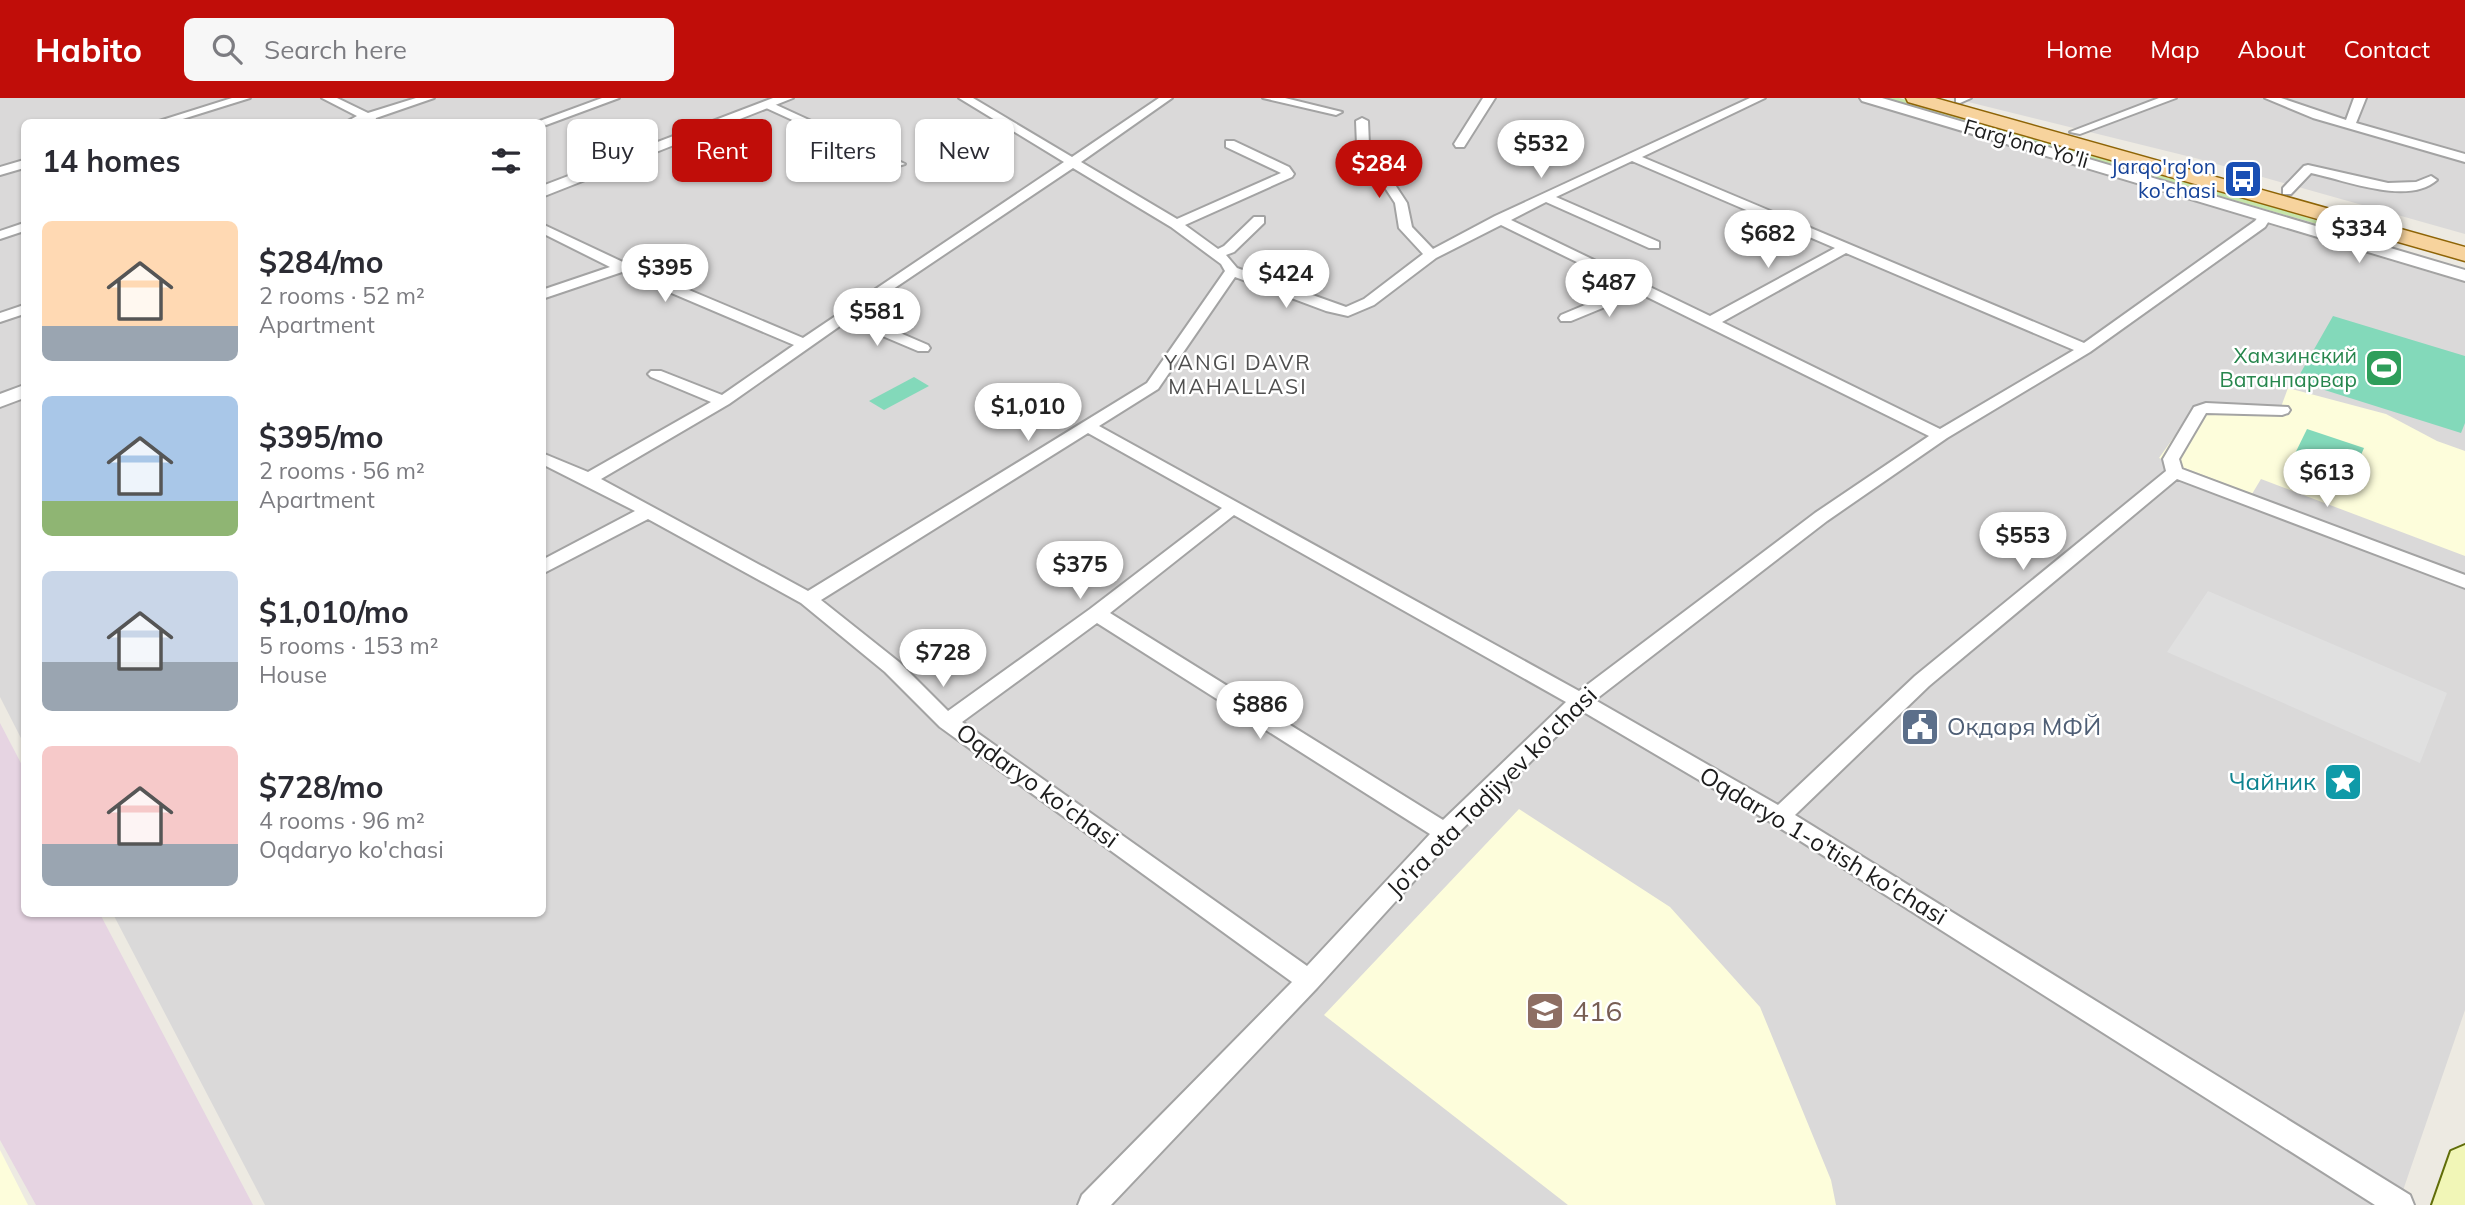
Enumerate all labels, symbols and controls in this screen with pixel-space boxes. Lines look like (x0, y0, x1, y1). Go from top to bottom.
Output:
search box (184, 18, 674, 81)
text: Habito (35, 29, 142, 70)
icon: search (208, 30, 246, 68)
text: Search here (264, 33, 407, 66)
text: Home (2046, 34, 2112, 64)
text: Map (2150, 34, 2200, 64)
text: About (2238, 34, 2306, 64)
text: Contact (2344, 34, 2430, 64)
street label: Farg'ona Yo'li (1961, 113, 2092, 173)
chip: Buy (567, 119, 658, 182)
chip: Rent (672, 119, 772, 182)
chip: Filters (786, 119, 901, 182)
chip: New (915, 119, 1014, 182)
pin: $532 (1500, 120, 1582, 180)
text: $532 (1513, 128, 1569, 157)
pin: $284 (1338, 140, 1420, 200)
text: 14 homes (42, 142, 181, 180)
icon: filters (487, 142, 525, 180)
text: $284 (1351, 148, 1407, 177)
place label: Jarqo'rg'on ko'chasi (2111, 153, 2216, 203)
bus stop icon: Jarqo'rg'on ko'chasi (2222, 158, 2264, 200)
pin: $334 (2318, 206, 2400, 265)
pin: $682 (1727, 211, 1809, 270)
text: $334 (2331, 213, 2387, 242)
text: $682 (1740, 218, 1796, 247)
text: $284/mo (259, 243, 383, 281)
pin: $395 (624, 244, 706, 304)
icon: home (98, 249, 182, 333)
pin: $424 (1245, 250, 1327, 310)
text: $395 (637, 252, 693, 281)
text: $424 (1258, 258, 1314, 287)
pin: $487 (1568, 260, 1650, 319)
text: $487 (1581, 267, 1637, 296)
text: 2 rooms · 52 m² (259, 281, 425, 310)
pin: $581 (836, 288, 918, 348)
text: $581 (849, 296, 905, 325)
text: Apartment (259, 310, 375, 339)
place label: Хамзинский Ватанпарвар (2220, 342, 2357, 392)
sports icon: Хамзинский Ватанпарвар (2363, 347, 2405, 389)
district label: YANGI DAVR MAHALLASI (1163, 349, 1312, 399)
pin: $1,010 (971, 384, 1085, 443)
text: $1,010 (991, 391, 1065, 420)
text: $395/mo (259, 418, 383, 456)
icon: home (98, 424, 182, 508)
pin: $613 (2286, 450, 2368, 509)
text: 2 rooms · 56 m² (259, 456, 425, 485)
text: $613 (2299, 457, 2355, 486)
text: Apartment (259, 485, 375, 514)
pin: $553 (1982, 512, 2064, 572)
text: $553 (1995, 520, 2051, 549)
pin: $375 (1039, 542, 1121, 601)
text: $375 (1052, 549, 1108, 578)
text: $1,010/mo (259, 593, 409, 631)
icon: home (98, 599, 182, 683)
pin: $728 (902, 630, 984, 689)
text: 5 rooms · 153 m² (259, 631, 439, 660)
text: $728 (915, 637, 971, 666)
text: House (259, 660, 327, 689)
street label: Jo'ra ota Tadjiyev ko'chasi (1380, 680, 1603, 903)
pin: $886 (1219, 682, 1301, 741)
text: $886 (1232, 689, 1288, 718)
public building icon: Окдаря МФЙ (1899, 706, 1941, 748)
place label: Окдаря МФЙ (1947, 711, 2101, 741)
street label: Oqdaryo ko'chasi (951, 716, 1124, 854)
street label: Oqdaryo 1-o'tish ko'chasi (1694, 759, 1953, 931)
place icon: Чайник (2322, 761, 2364, 803)
place label: Чайник (2229, 766, 2316, 796)
text: $728/mo (259, 768, 383, 806)
icon: home (98, 774, 182, 858)
text: 4 rooms · 96 m² (259, 806, 425, 835)
text: Oqdaryo ko'chasi (259, 835, 444, 864)
school or university icon: 416 (1524, 990, 1566, 1032)
place label: 416 (1572, 993, 1622, 1028)

